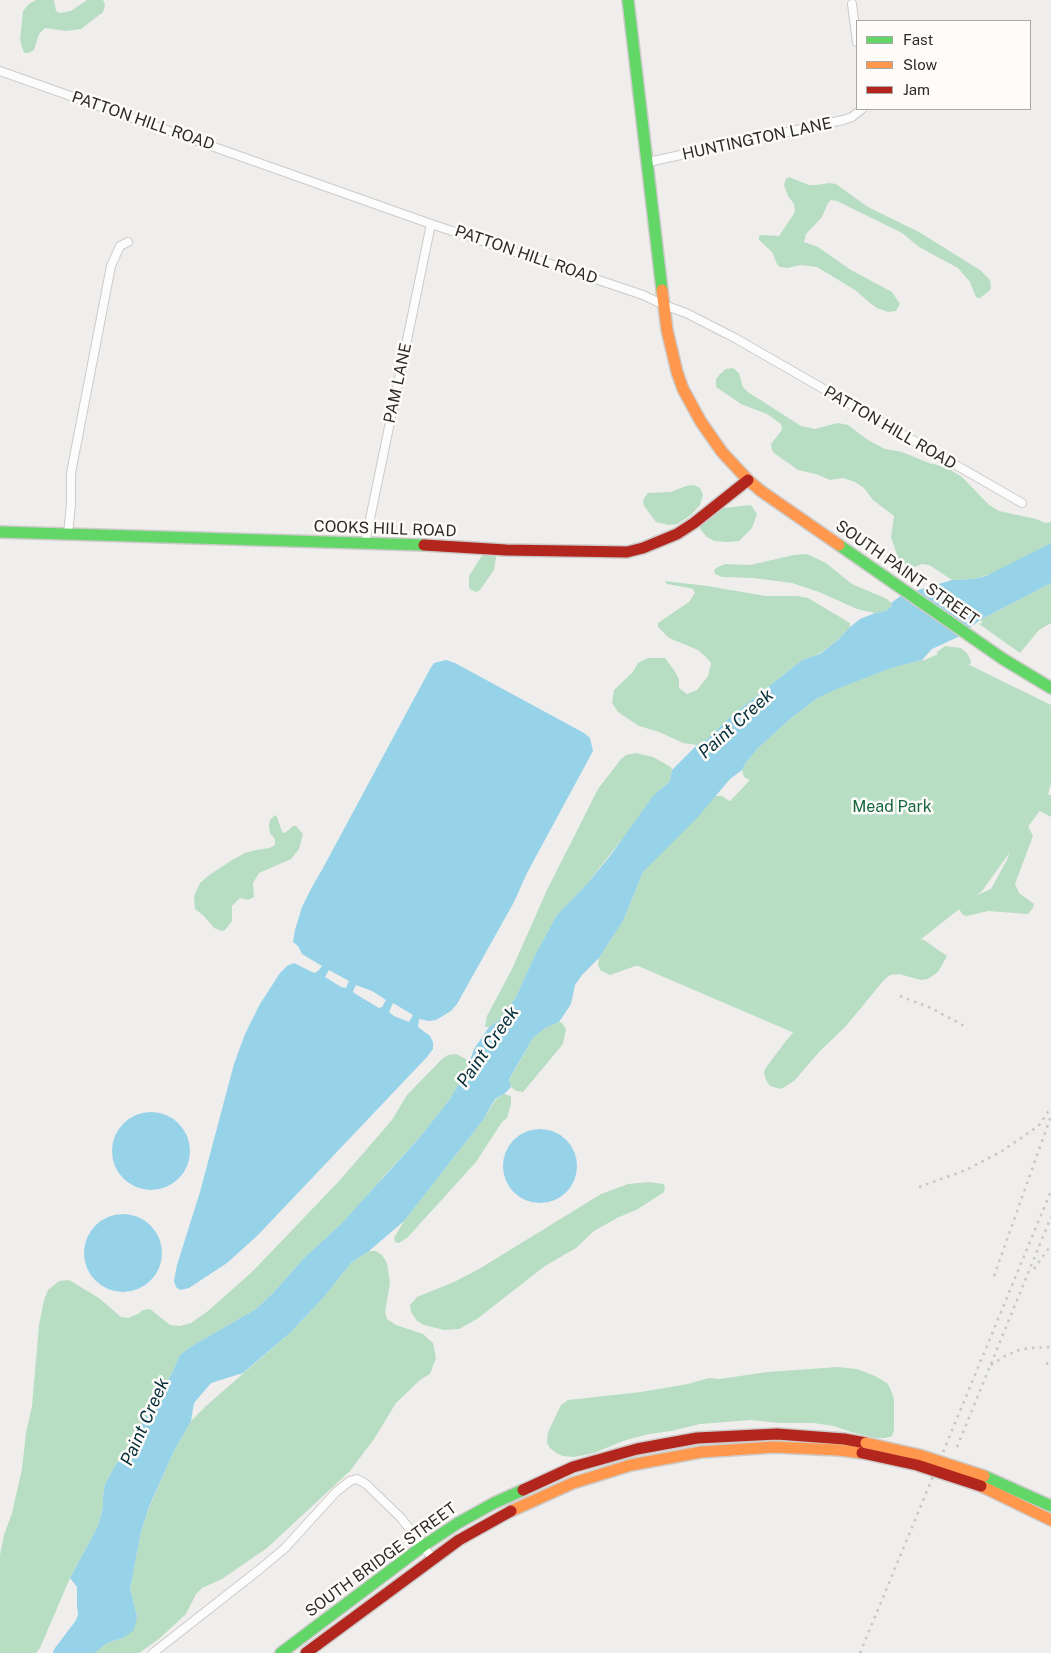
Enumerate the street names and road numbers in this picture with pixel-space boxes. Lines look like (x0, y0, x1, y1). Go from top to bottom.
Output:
street label: PATTON HILL ROAD (69, 88, 217, 154)
street label: HUNTINGTON LANE (680, 114, 834, 164)
street label: PATTON HILL ROAD (452, 222, 600, 288)
street label: PAM LANE (380, 341, 416, 425)
street label: PATTON HILL ROAD (820, 382, 960, 474)
street label: SOUTH PAINT STREET (832, 516, 982, 630)
street label: COOKS HILL ROAD (313, 517, 457, 541)
street label: SOUTH BRIDGE STREET (302, 1499, 460, 1621)

